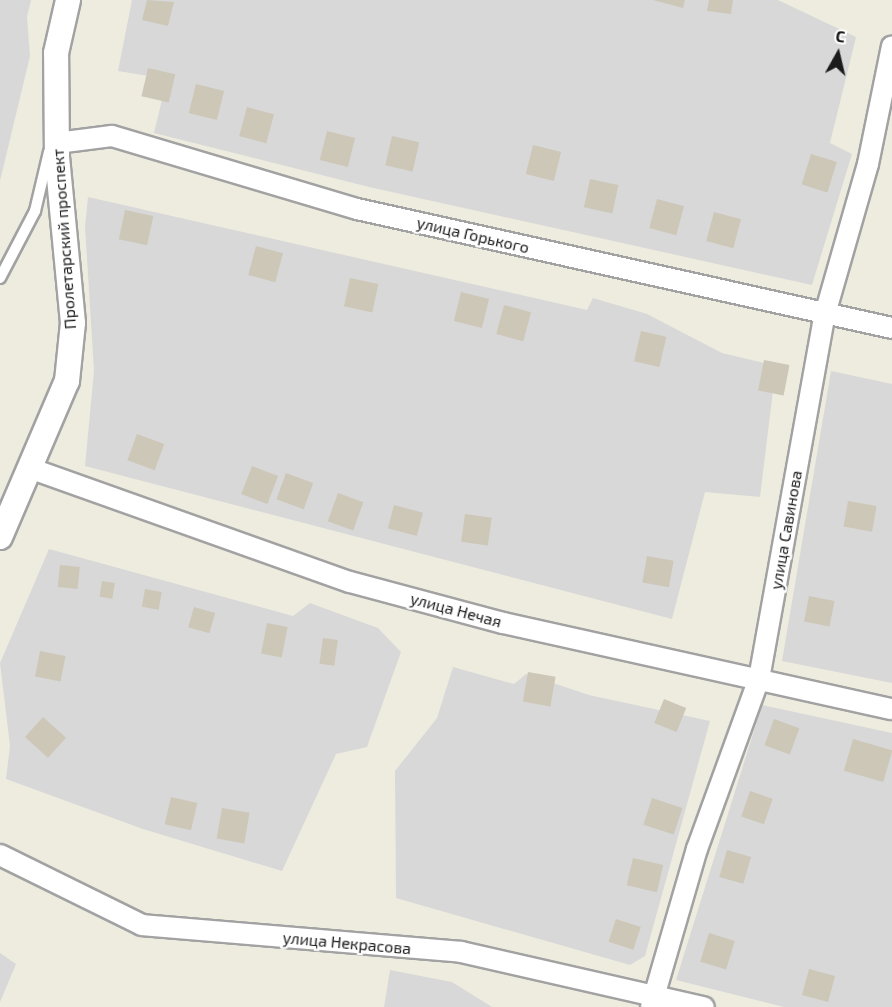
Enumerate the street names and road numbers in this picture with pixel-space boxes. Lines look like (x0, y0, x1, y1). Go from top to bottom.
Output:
street label: Пролетарский проспект (48, 148, 80, 330)
street label: улица Горького (415, 213, 531, 257)
street label: улица Савинова (766, 469, 806, 591)
street label: улица Нечая (408, 589, 504, 631)
street label: улица Некрасова (282, 928, 412, 958)

